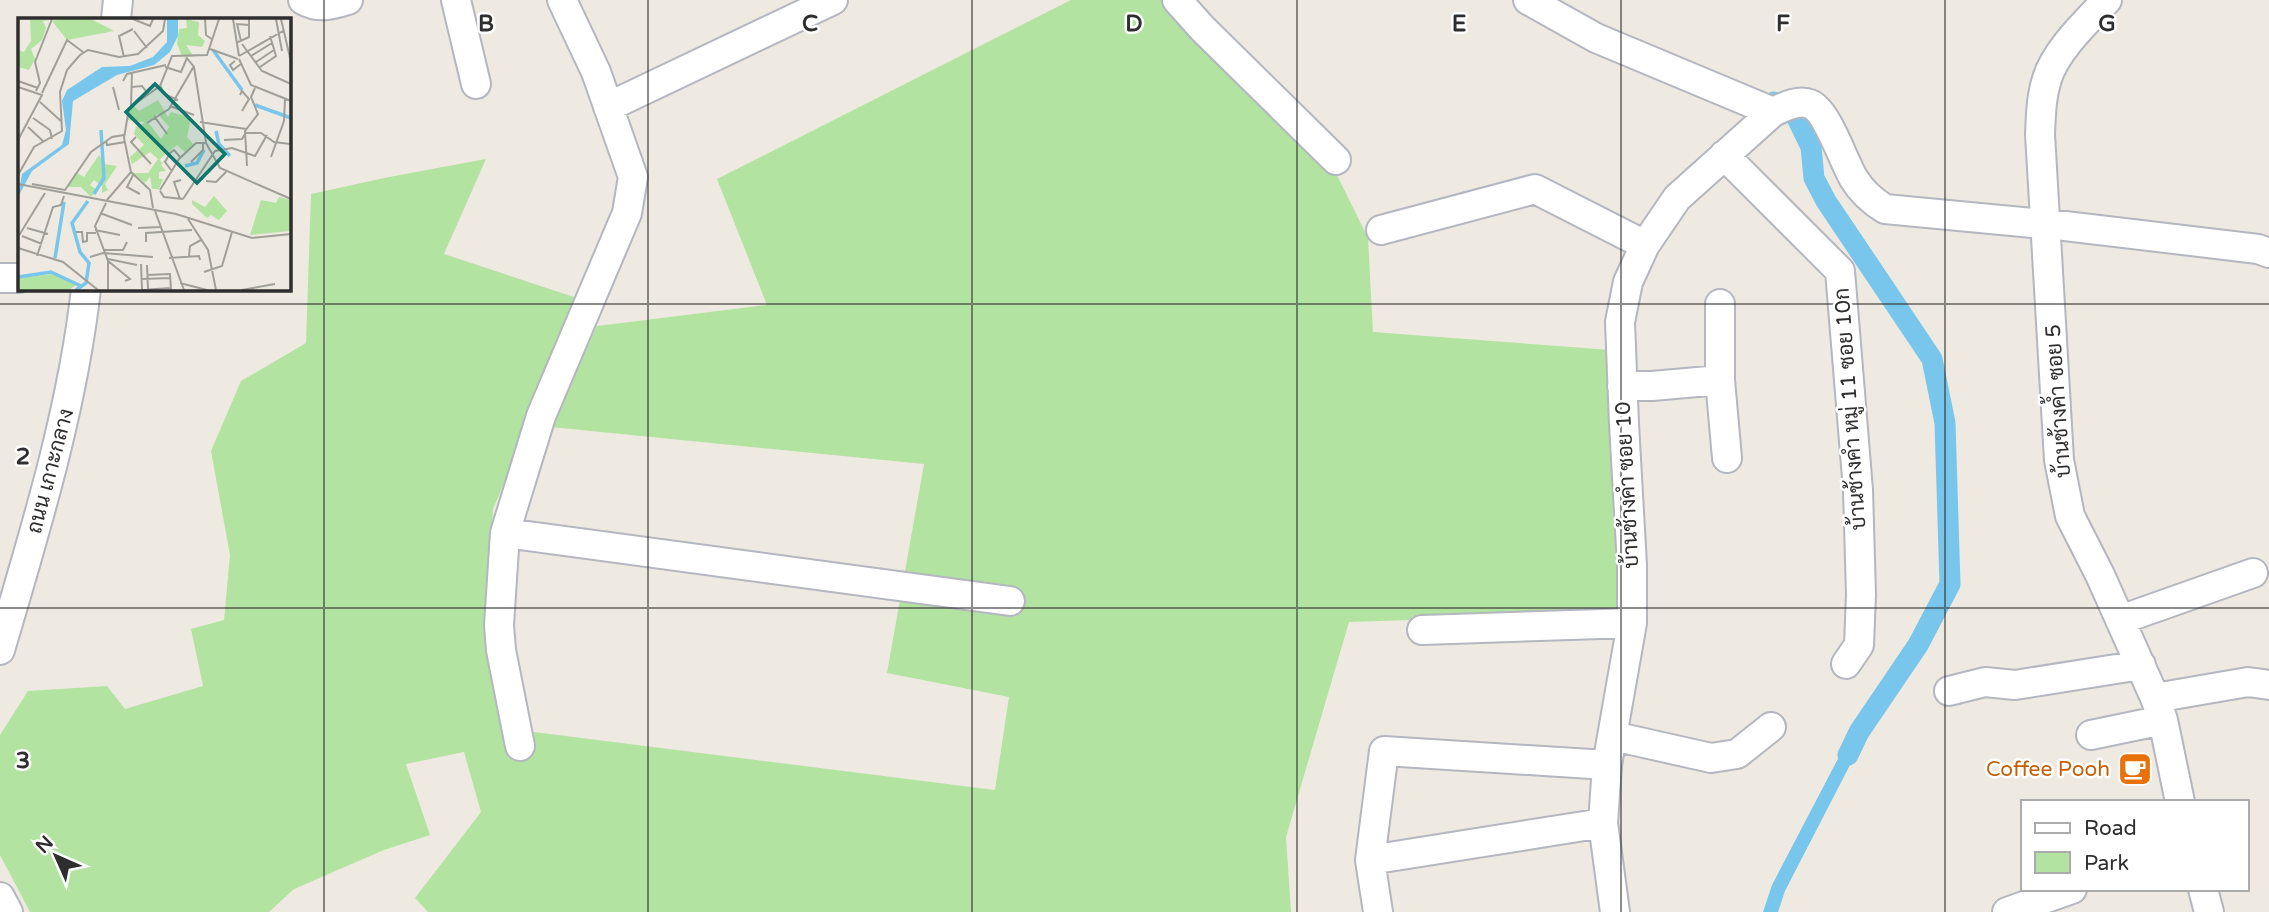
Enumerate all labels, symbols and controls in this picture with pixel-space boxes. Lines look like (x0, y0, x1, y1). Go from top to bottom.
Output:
text: B (478, 10, 494, 38)
text: C (802, 10, 818, 38)
text: D (1125, 10, 1143, 38)
text: E (1452, 10, 1466, 38)
text: F (1776, 10, 1790, 38)
text: G (2098, 10, 2116, 38)
inset map (18, 18, 290, 290)
street label: บ้านช้างคำ หมู่ 11 ซอย 10ก (1830, 287, 1873, 531)
street label: บ้านช้างค้ำ ซอย 5 (2035, 323, 2076, 479)
street label: บ้านช้างคำ ซอย 10 (1611, 401, 1644, 569)
street label: ถนน เกาะกลาง (22, 406, 79, 536)
text: 2 (16, 443, 30, 471)
text: 3 (16, 747, 30, 775)
cafe icon: Coffee Pooh (2116, 750, 2154, 788)
place label: Coffee Pooh (1986, 757, 2110, 782)
legend (2021, 800, 2248, 891)
text: Road (2084, 816, 2137, 841)
north arrow (21, 821, 91, 891)
text: N (32, 832, 58, 858)
text: Park (2084, 851, 2129, 876)

